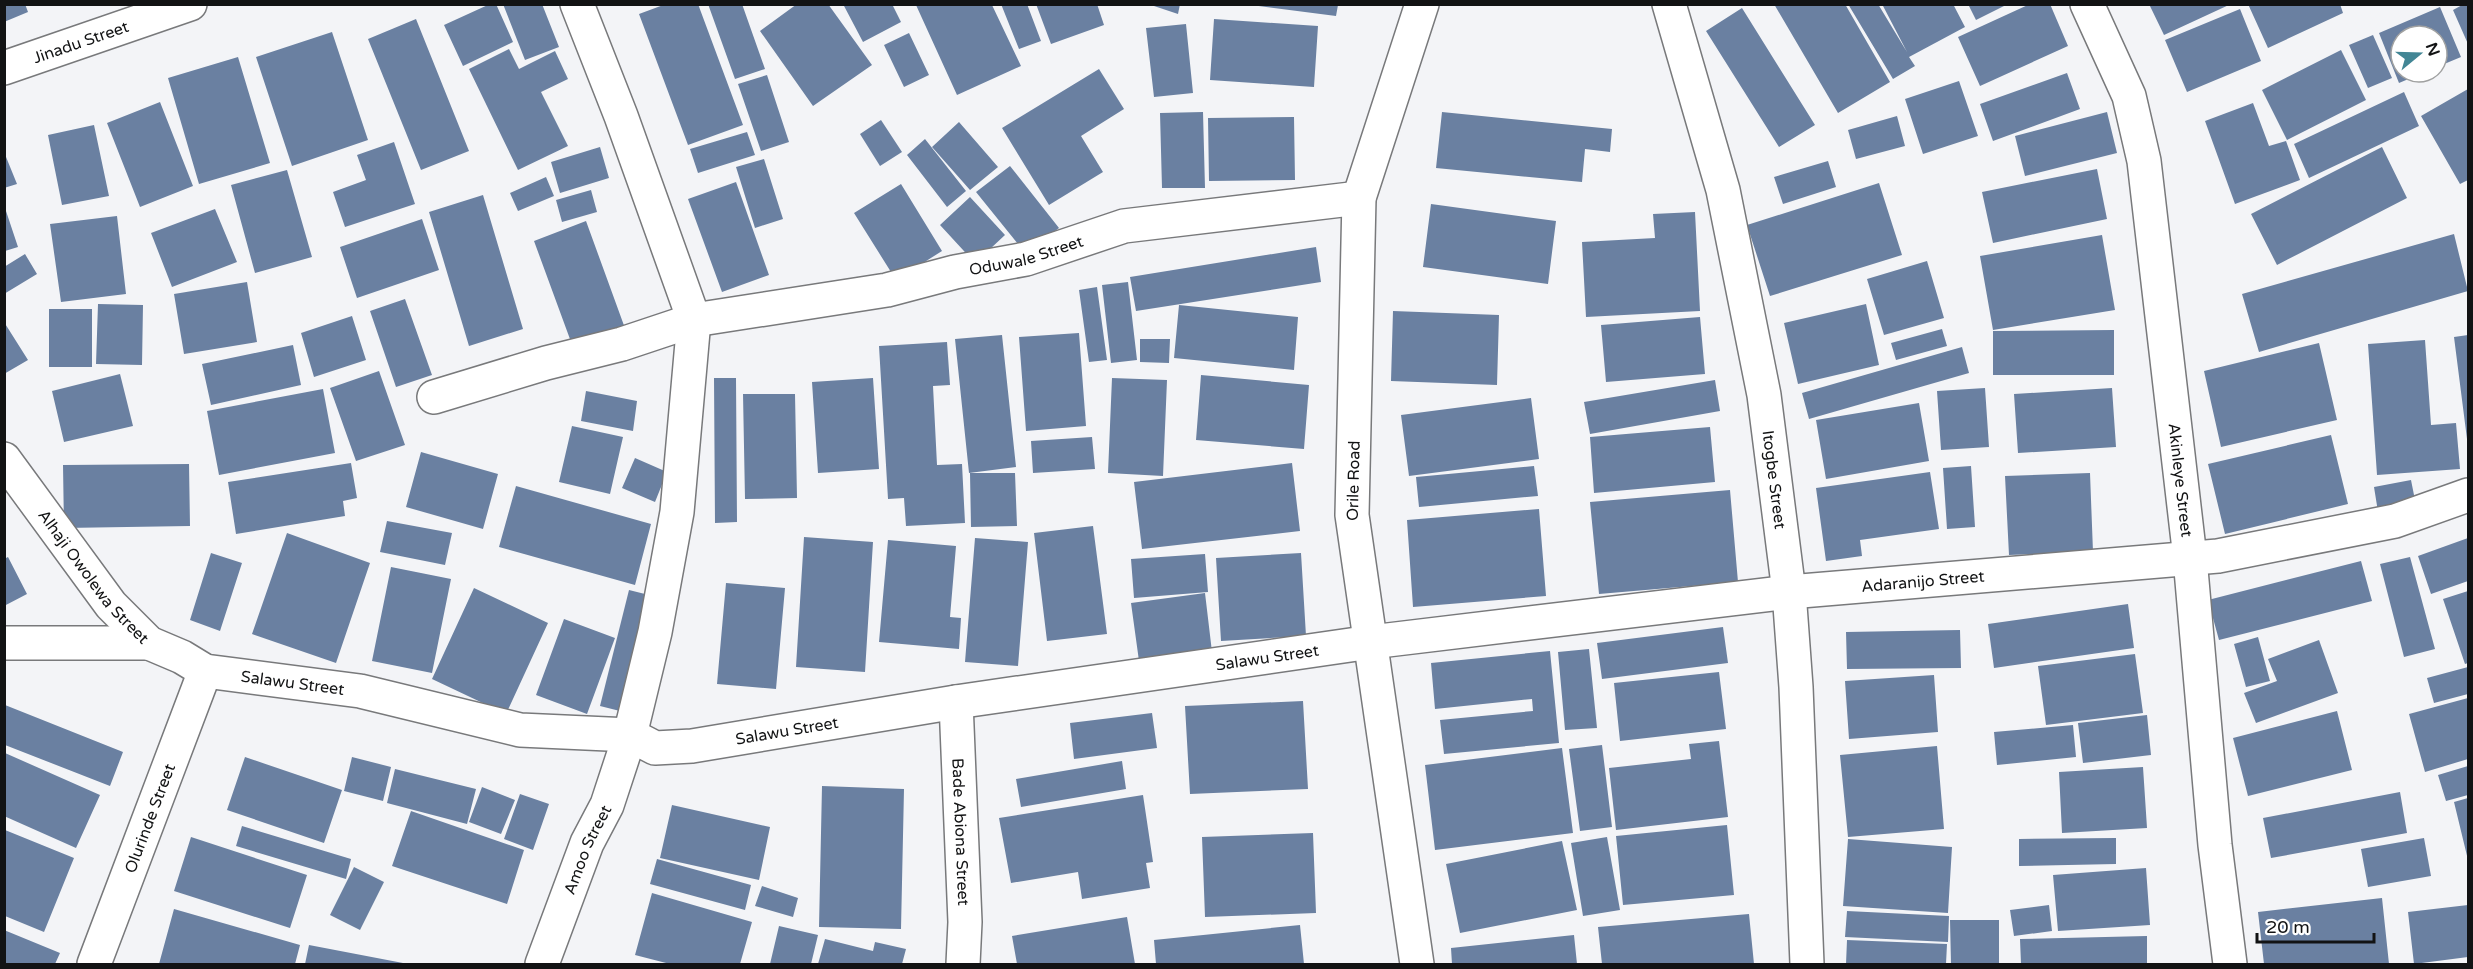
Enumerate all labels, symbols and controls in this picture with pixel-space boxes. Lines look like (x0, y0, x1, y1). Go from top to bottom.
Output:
street label: Jinadu Street (30, 17, 131, 68)
north arrow (2389, 24, 2449, 84)
text: N (2421, 40, 2444, 59)
street label: Oduwale Street (968, 231, 1086, 280)
street label: Akinleye Street (2163, 422, 2197, 538)
street label: Itogbe Street (1758, 429, 1790, 530)
street label: Orile Road (1343, 440, 1365, 521)
street label: Alhaji Owolewa Street (33, 506, 153, 648)
street label: Adaranijo Street (1860, 567, 1985, 597)
street label: Salawu Street (1214, 641, 1320, 675)
street label: Salawu Street (240, 667, 346, 700)
street label: Salawu Street (734, 713, 840, 750)
street label: Bade Abiona Street (947, 758, 973, 906)
street label: Olurinde Street (120, 761, 180, 876)
street label: Amoo Street (560, 802, 616, 898)
scale bar (2257, 906, 2374, 944)
text: 20 m (2266, 916, 2310, 938)

